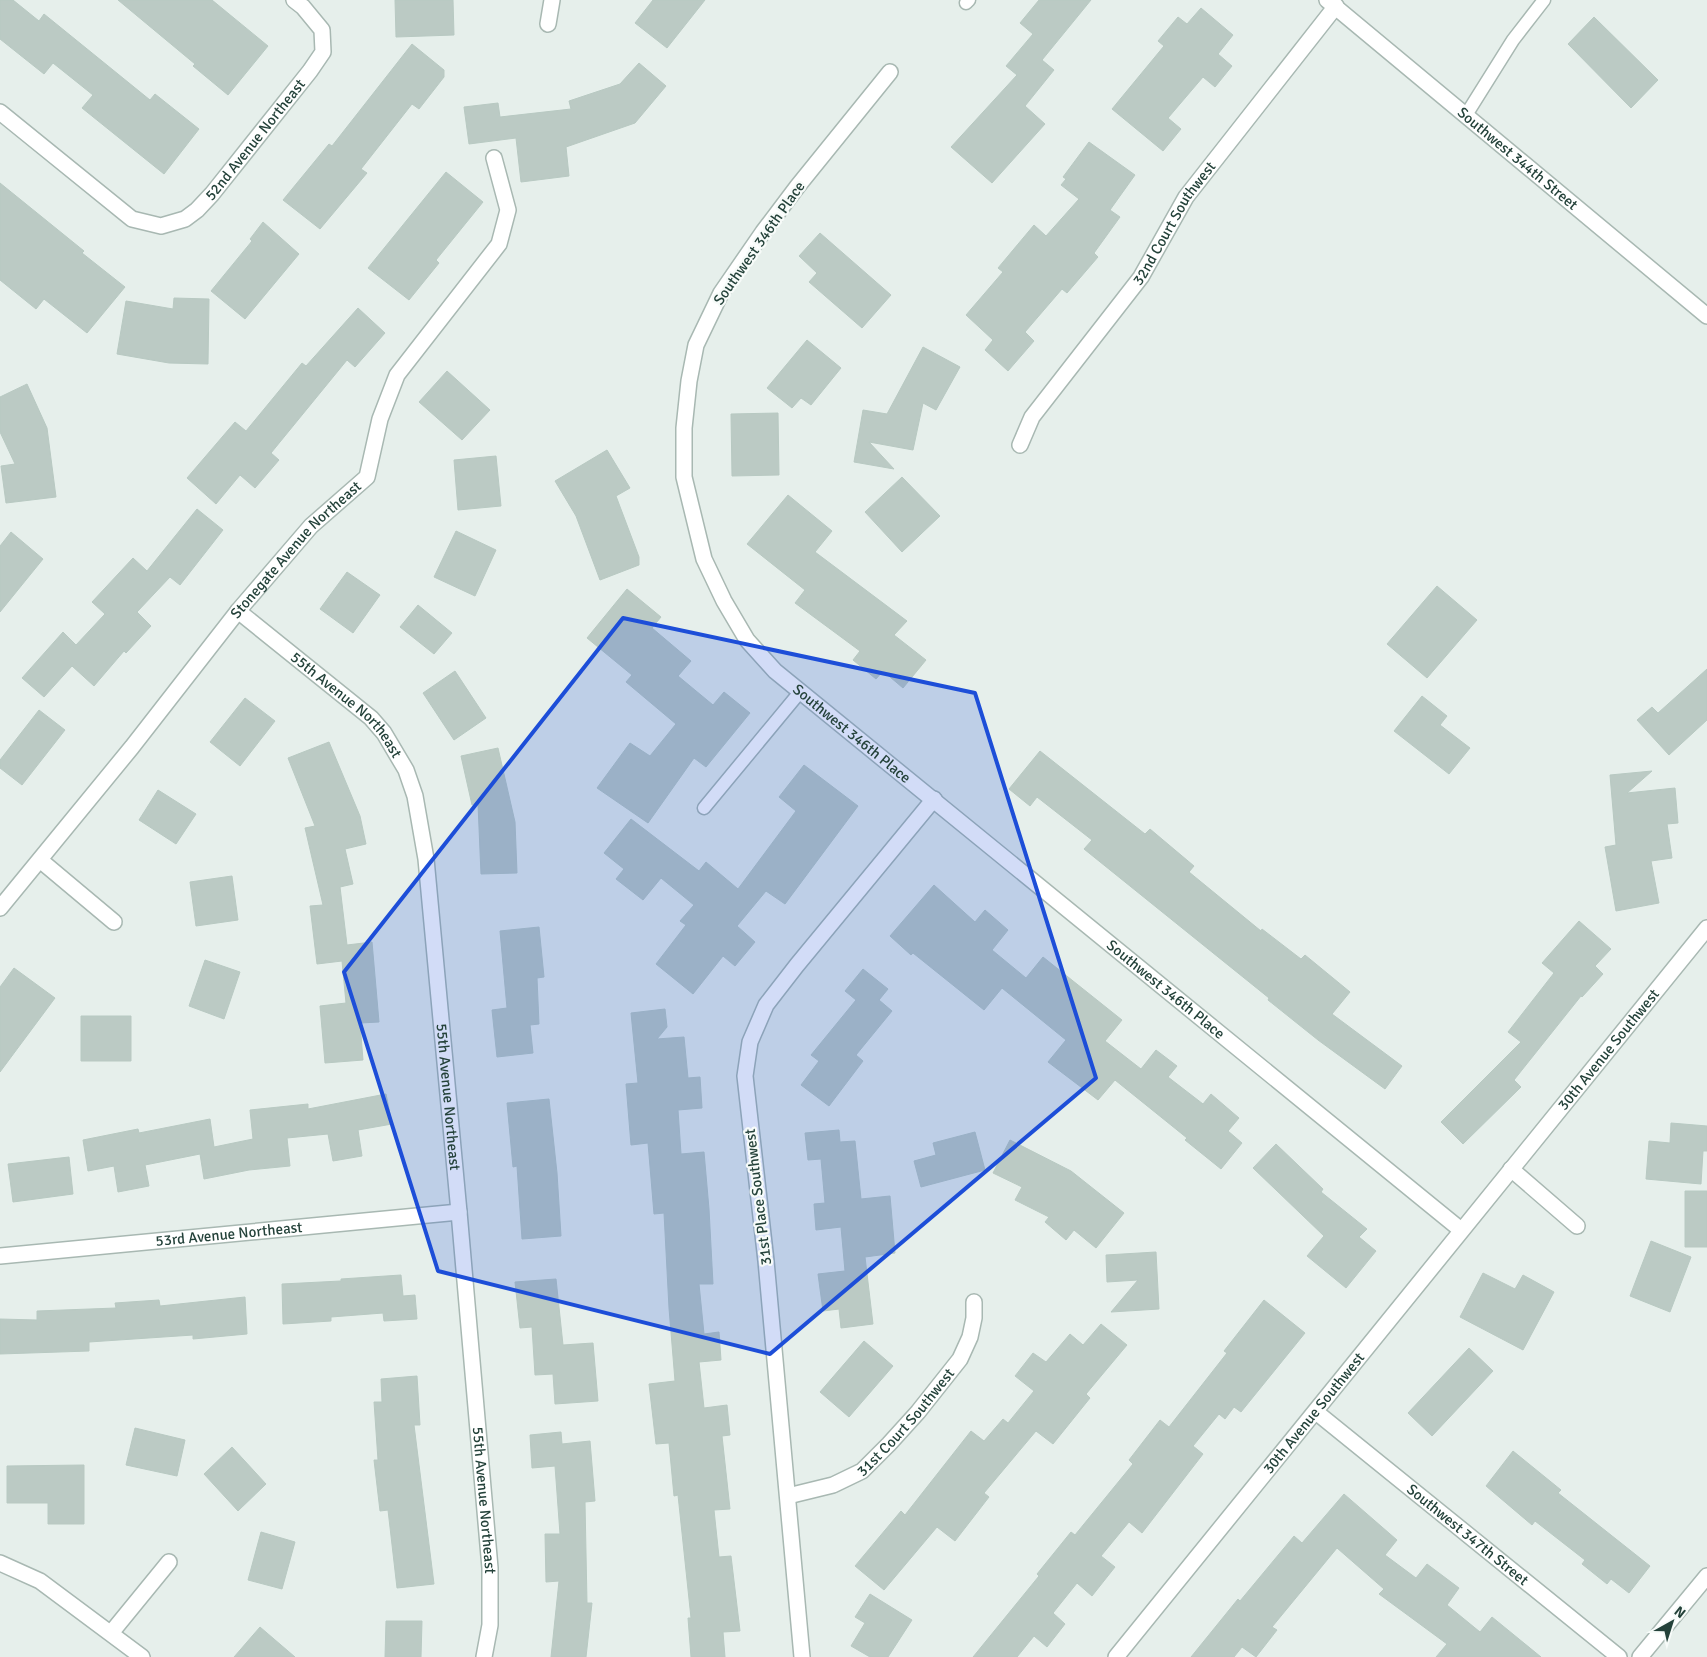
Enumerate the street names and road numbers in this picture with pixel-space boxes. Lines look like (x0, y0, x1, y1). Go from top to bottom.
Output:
street label: 52nd Avenue Northeast (201, 75, 309, 204)
street label: Southwest 344th Street (1454, 103, 1582, 214)
street label: 32nd Court Southwest (1129, 158, 1219, 289)
street label: Southwest 346th Place (710, 178, 808, 308)
street label: Stonegate Avenue Northeast (227, 477, 365, 622)
street label: 55th Avenue Northeast (287, 648, 406, 761)
street label: Southwest 346th Place (789, 680, 914, 787)
street label: Southwest 346th Place (1103, 936, 1228, 1043)
street label: 30th Avenue Southwest (1554, 985, 1663, 1114)
street label: 55th Avenue Northeast (432, 1023, 464, 1171)
street label: 31st Place Southwest (741, 1128, 775, 1266)
street label: 53rd Avenue Northeast (155, 1218, 303, 1250)
street label: 30th Avenue Southwest (1259, 1349, 1368, 1477)
street label: 31st Court Southwest (853, 1365, 958, 1480)
street label: 55th Avenue Northeast (469, 1426, 499, 1574)
street label: Southwest 347th Street (1403, 1480, 1532, 1589)

